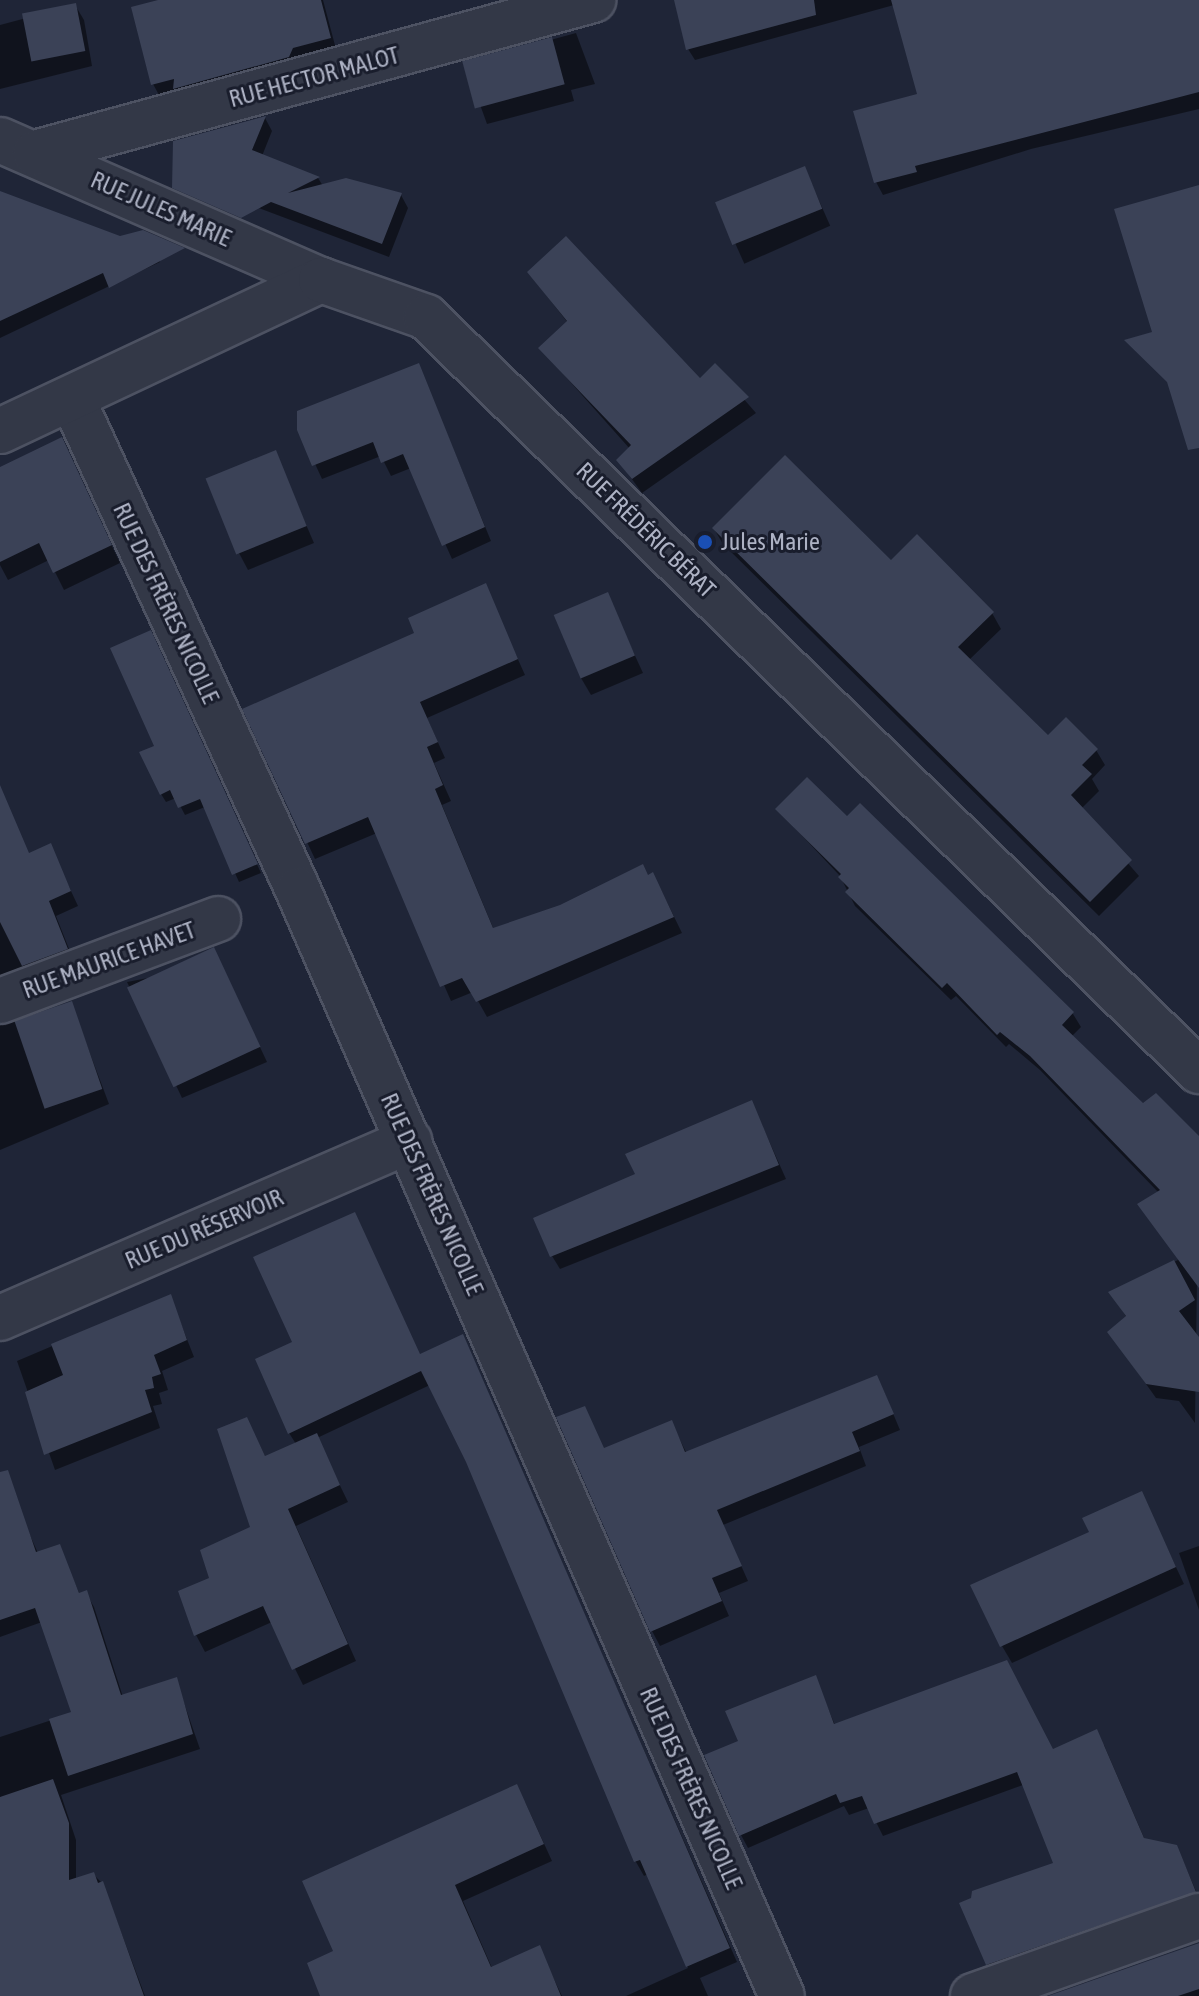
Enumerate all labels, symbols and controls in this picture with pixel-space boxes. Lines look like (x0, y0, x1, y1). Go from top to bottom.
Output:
street label: RUE HECTOR MALOT (226, 40, 402, 114)
street label: RUE JULES MARIE (86, 165, 236, 253)
street label: RUE FRÉDÉRIC BÉRAT (570, 456, 722, 604)
street label: RUE DES FRÈRES NICOLLE (107, 498, 225, 708)
place label: Jules Marie (721, 528, 820, 556)
marker: Jules Marie (696, 533, 714, 551)
street label: RUE MAURICE HAVET (19, 915, 199, 1005)
street label: RUE DES FRÈRES NICOLLE (375, 1089, 489, 1299)
street label: RUE DU RÉSERVOIR (121, 1183, 287, 1275)
street label: RUE DES FRÈRES NICOLLE (634, 1683, 748, 1893)

